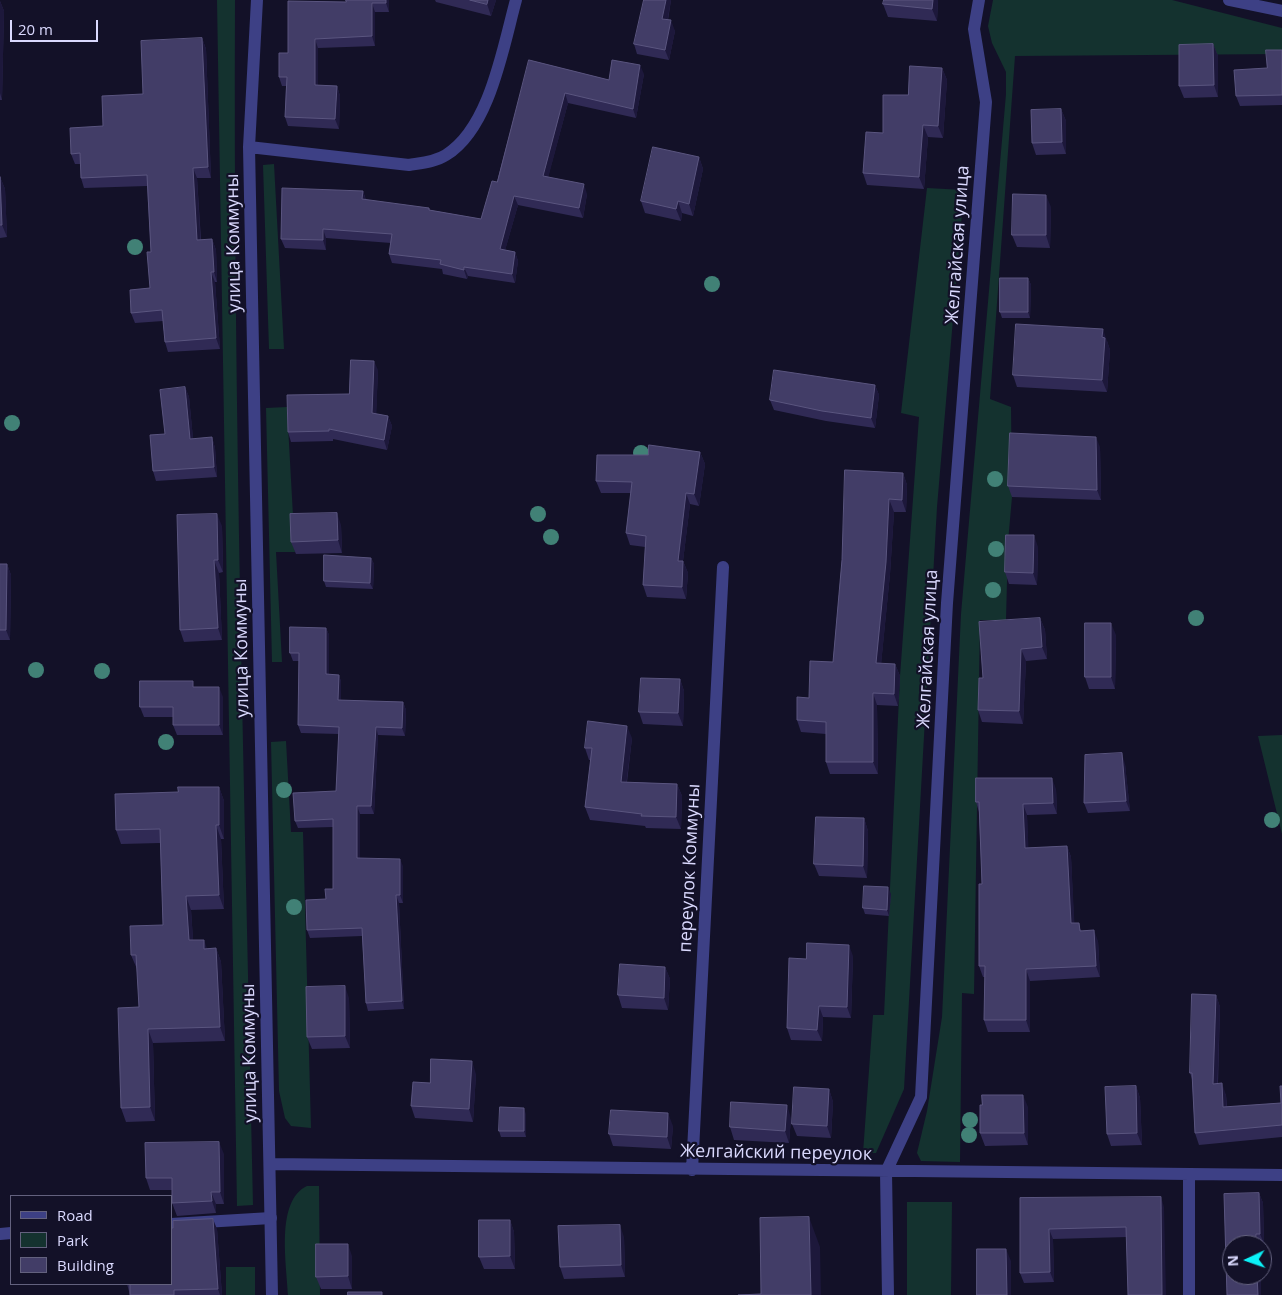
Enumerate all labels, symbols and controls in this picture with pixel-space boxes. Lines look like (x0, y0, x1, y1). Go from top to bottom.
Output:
scale bar (12, 10, 100, 42)
text: 20 m (18, 19, 53, 39)
street label: Желгайская улица (942, 165, 974, 325)
street label: улица Коммуны (222, 173, 246, 313)
street label: Желгайская улица (913, 569, 943, 729)
street label: улица Коммуны (230, 578, 254, 718)
street label: переулок Коммуны (675, 783, 705, 953)
street label: улица Коммуны (238, 983, 262, 1123)
street label: Желгайский переулок (680, 1141, 872, 1165)
legend (10, 1195, 172, 1285)
text: Road (57, 1205, 93, 1225)
text: Park (57, 1230, 88, 1250)
north arrow (1222, 1235, 1272, 1285)
text: Building (57, 1255, 114, 1275)
text: N (1223, 1255, 1242, 1267)

